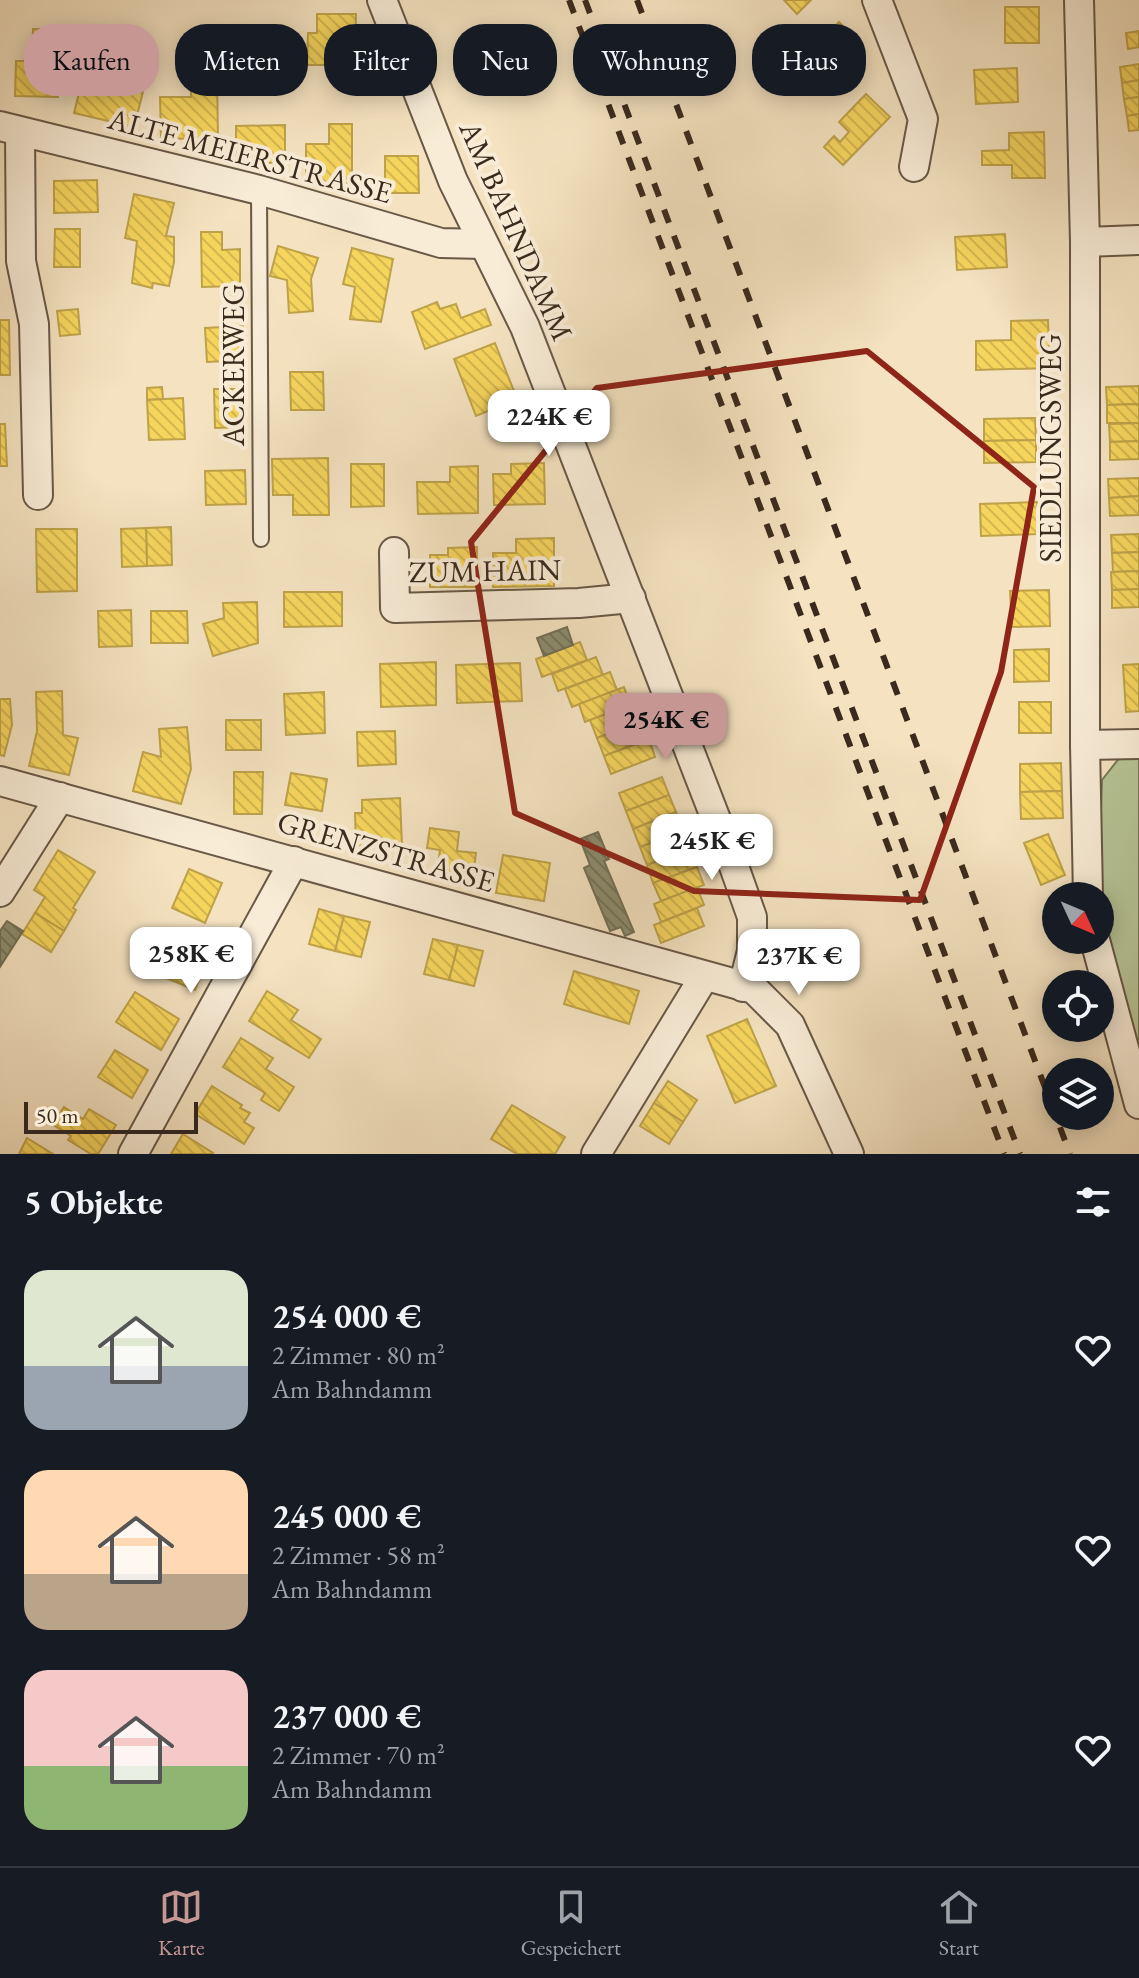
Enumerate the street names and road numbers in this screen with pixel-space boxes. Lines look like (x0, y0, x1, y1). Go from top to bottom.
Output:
street label: ALTE MEIERSTRASSE (103, 99, 396, 212)
street label: AM BAHNDAMM (450, 114, 582, 347)
street label: ACKERWEG (214, 284, 253, 447)
street label: SIEDLUNGSWEG (1031, 333, 1070, 563)
street label: ZUM HAIN (409, 550, 562, 591)
street label: GRENZSTRASSE (273, 802, 499, 901)

